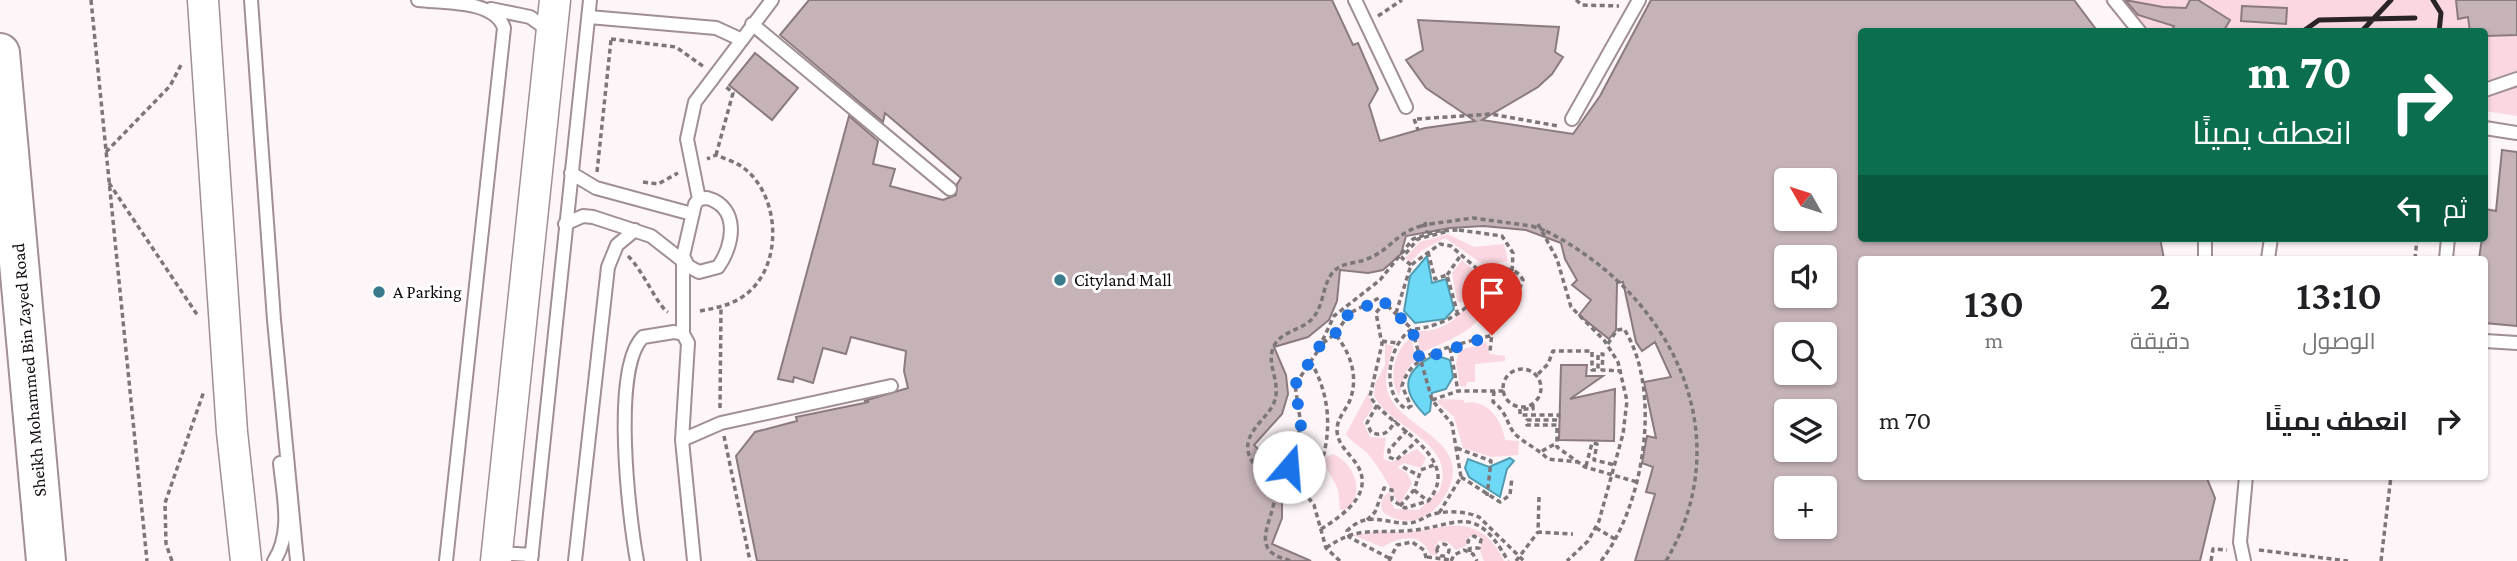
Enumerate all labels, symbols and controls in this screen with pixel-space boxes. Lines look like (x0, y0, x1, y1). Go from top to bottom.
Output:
text: 70 m (2248, 44, 2352, 99)
icon: right (2376, 56, 2467, 147)
text: انعطف يمينًا (2192, 115, 2352, 151)
north arrow (1774, 168, 1838, 231)
map controls (1774, 168, 1837, 539)
icon: left (2391, 189, 2429, 227)
text: ثم (2443, 195, 2467, 224)
street label: Sheikh Mohammed Bin Zayed Road (8, 242, 50, 498)
button: sound (1774, 245, 1837, 308)
pin (1462, 263, 1522, 335)
place label: Cityland Mall (1074, 270, 1172, 290)
text: 2 (2150, 271, 2170, 318)
text: 13:10 (2296, 271, 2382, 318)
marker: Cityland Mall (1052, 272, 1068, 288)
icon: arrive (1473, 274, 1511, 312)
text: 130 (1964, 279, 2024, 326)
place label: A Parking (393, 282, 462, 302)
marker: A Parking (371, 284, 387, 300)
button: search (1774, 322, 1837, 385)
text: m (1985, 327, 2003, 353)
text: دقيقة (2130, 328, 2190, 354)
text: الوصول (2302, 328, 2376, 354)
button: layers (1774, 399, 1837, 462)
icon: right (2429, 402, 2467, 440)
text: 70 m (1879, 406, 1931, 435)
text: انعطف يمينًا (2264, 407, 2408, 436)
position arrow (1252, 430, 1326, 504)
button: + (1774, 476, 1837, 539)

